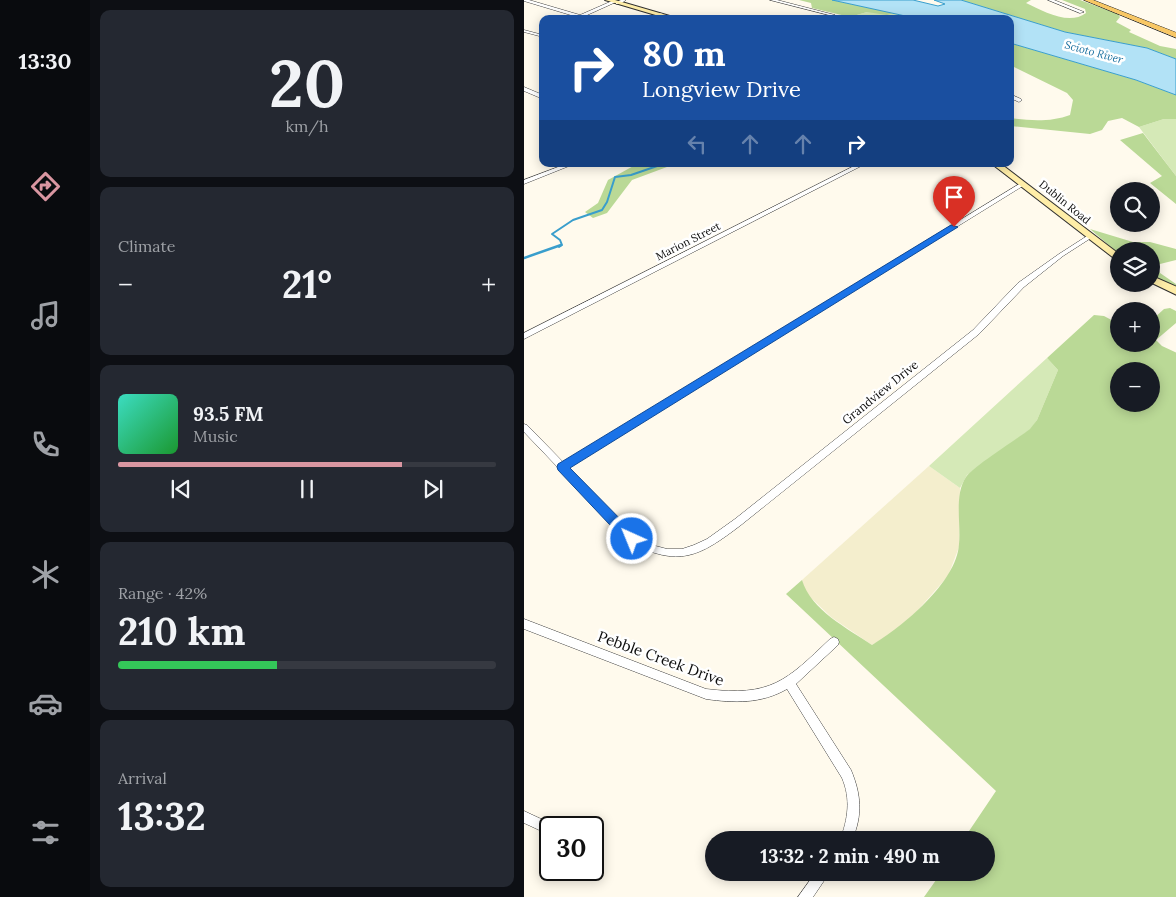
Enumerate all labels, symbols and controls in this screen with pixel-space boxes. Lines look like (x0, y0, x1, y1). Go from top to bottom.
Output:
text: 80 m (642, 31, 726, 76)
icon: right (559, 35, 624, 100)
water label: Scioto River (1063, 37, 1126, 67)
text: 20 (269, 42, 345, 125)
text: 13:30 (18, 47, 72, 75)
text: Longview Drive (642, 75, 801, 103)
text: km/h (285, 116, 329, 136)
icon: left (683, 130, 711, 158)
icon: ahead (736, 130, 764, 158)
icon: ahead (789, 130, 817, 158)
icon: right (842, 130, 870, 158)
icon: directions (28, 169, 63, 204)
pin (933, 176, 975, 227)
street label: Dublin Road (1036, 177, 1094, 227)
map controls (1110, 182, 1160, 412)
button: search (1110, 182, 1160, 232)
icon: arrive (940, 183, 968, 211)
street label: Marion Street (653, 218, 723, 263)
text: Climate (118, 236, 175, 256)
button: layers (1110, 242, 1160, 292)
text: 21° (282, 260, 332, 308)
text: − (118, 267, 133, 303)
text: + (481, 267, 496, 303)
icon: music (28, 298, 63, 333)
button: + (1110, 302, 1160, 352)
street label: Grandview Drive (839, 356, 921, 427)
button: − (1110, 362, 1160, 412)
text: 93.5 FM (193, 402, 264, 426)
text: Music (193, 426, 238, 446)
icon: phone (28, 427, 63, 462)
icon: previous (167, 475, 195, 503)
icon: pause (293, 475, 321, 503)
icon: next (419, 475, 447, 503)
position arrow (605, 512, 657, 564)
icon: climate (28, 557, 63, 592)
text: Range · 42% (118, 583, 207, 603)
text: 210 km (118, 607, 245, 655)
street label: Pebble Creek Drive (595, 626, 727, 690)
icon: car (28, 686, 63, 721)
text: Arrival (118, 768, 167, 788)
text: 13:32 (118, 792, 206, 840)
icon: filters (28, 815, 63, 850)
speed limit sign: 30 (539, 816, 604, 881)
text: 13:32 · 2 min · 490 m (760, 844, 940, 868)

